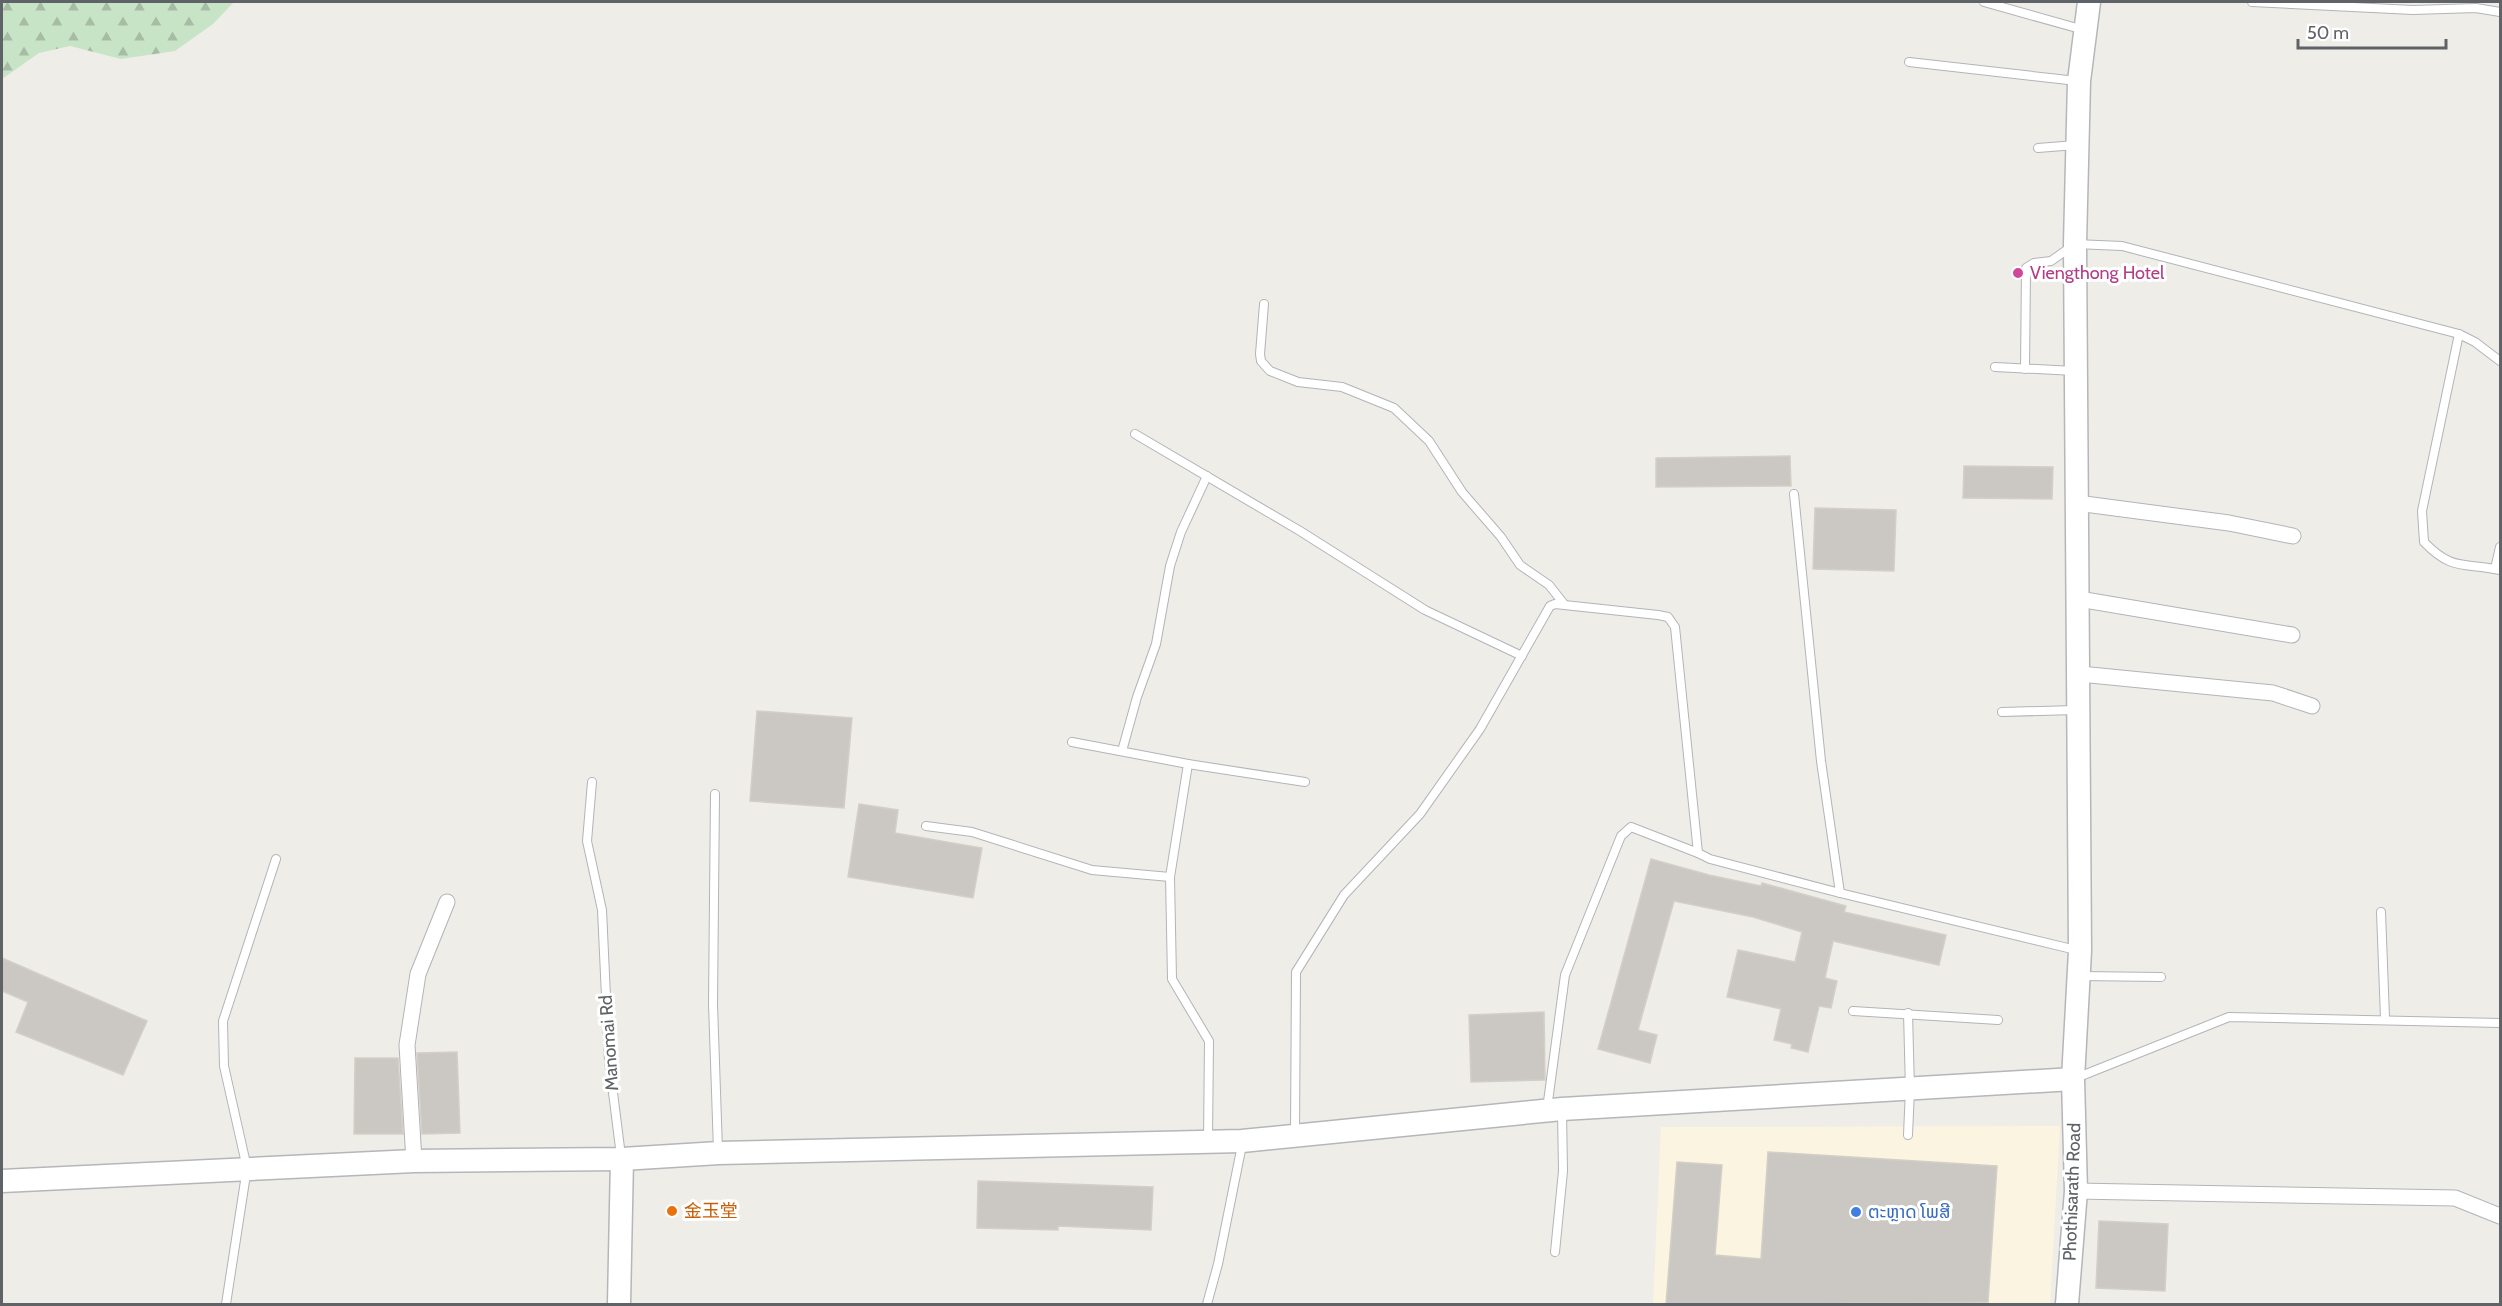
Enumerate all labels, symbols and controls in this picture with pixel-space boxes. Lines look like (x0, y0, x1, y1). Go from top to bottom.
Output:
scale bar (2298, 12, 2446, 50)
text: 50 m (2307, 22, 2349, 44)
place label: Viengthong Hotel (2030, 262, 2165, 284)
marker: Viengthong Hotel (2011, 266, 2025, 280)
street label: Manomai Rd (595, 994, 623, 1092)
street label: Phothisarath Road (2059, 1122, 2085, 1262)
place label: 金玉堂 (684, 1200, 738, 1222)
place label: ຕະຫຼາດ ໂພສີ (1868, 1201, 1950, 1223)
marker: 金玉堂 (665, 1204, 679, 1218)
marker: ຕະຫຼາດ ໂພສີ (1849, 1205, 1863, 1219)

